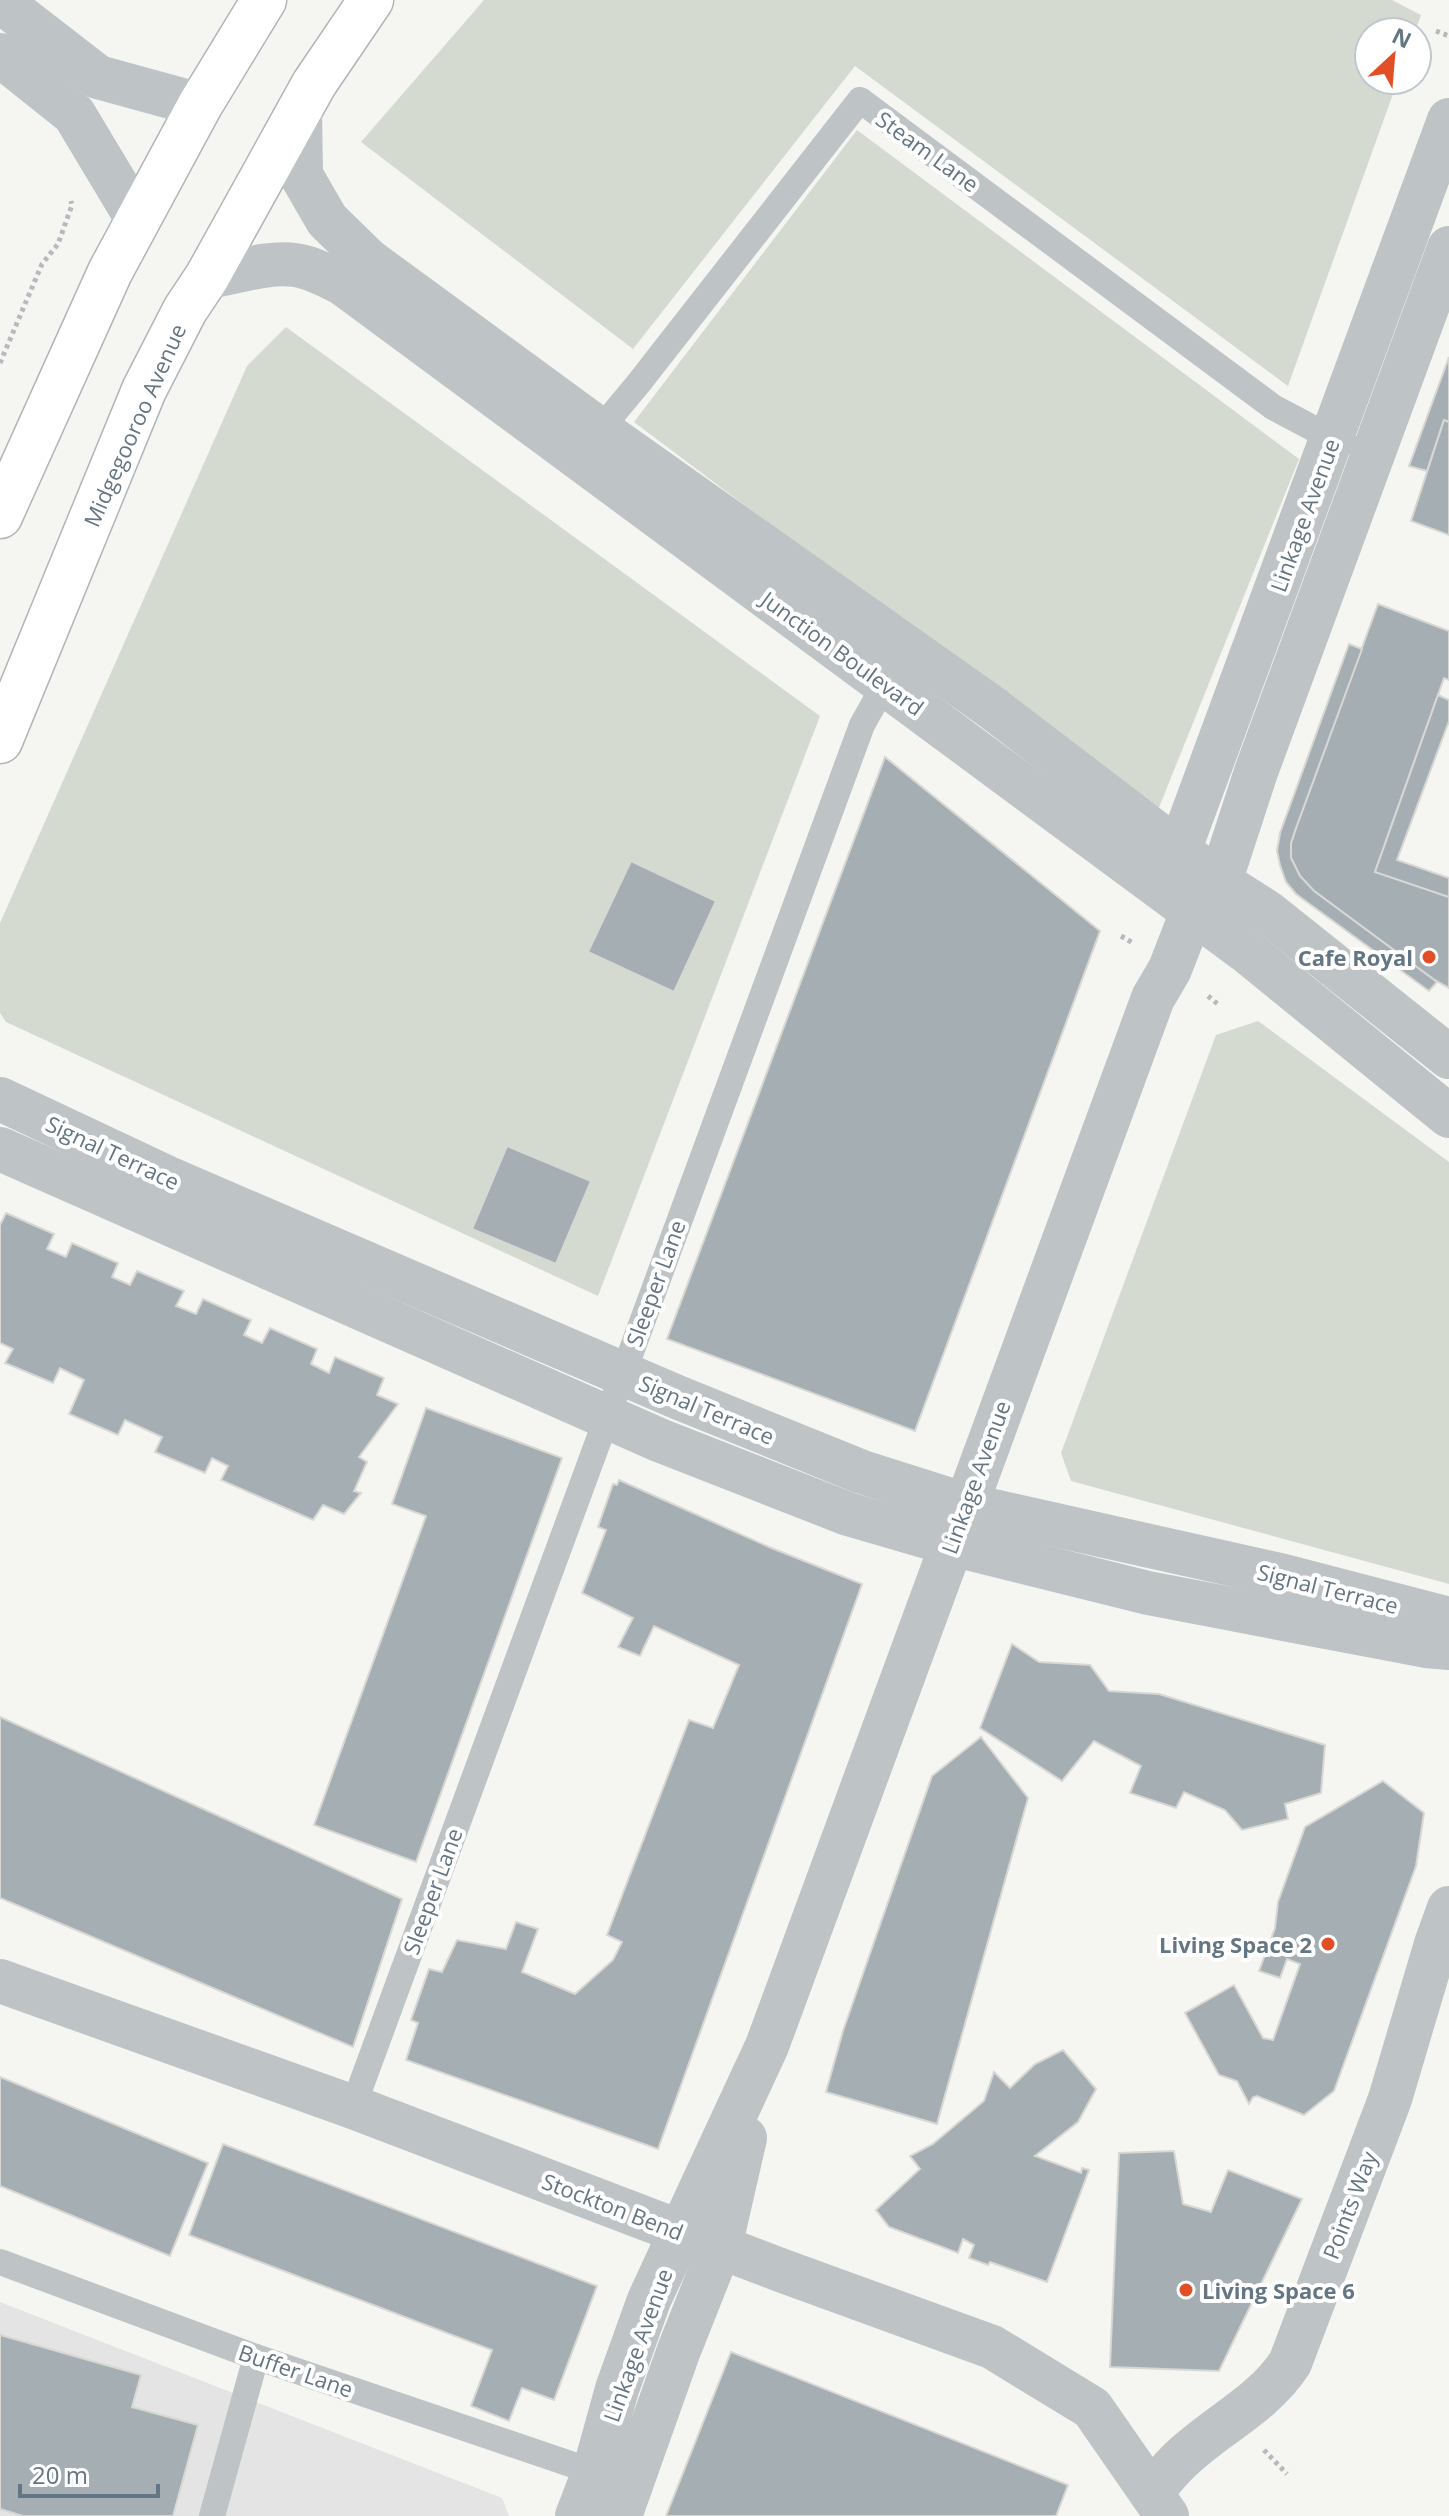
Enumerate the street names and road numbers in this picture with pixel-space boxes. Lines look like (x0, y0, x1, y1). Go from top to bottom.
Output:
street label: Steam Lane (871, 104, 985, 198)
street label: Midgegooroo Avenue (76, 319, 192, 531)
street label: Linkage Avenue (1262, 434, 1346, 596)
street label: Junction Boulevard (754, 583, 930, 722)
street label: Signal Terrace (41, 1108, 185, 1196)
street label: Sleeper Lane (618, 1216, 692, 1350)
street label: Signal Terrace (635, 1367, 779, 1451)
street label: Linkage Avenue (933, 1396, 1017, 1558)
street label: Signal Terrace (1254, 1556, 1402, 1620)
street label: Sleeper Lane (395, 1824, 469, 1958)
street label: Points Way (1315, 2146, 1384, 2263)
street label: Stockton Bend (538, 2165, 688, 2247)
street label: Linkage Avenue (595, 2264, 679, 2426)
street label: Buffer Lane (235, 2336, 357, 2404)

